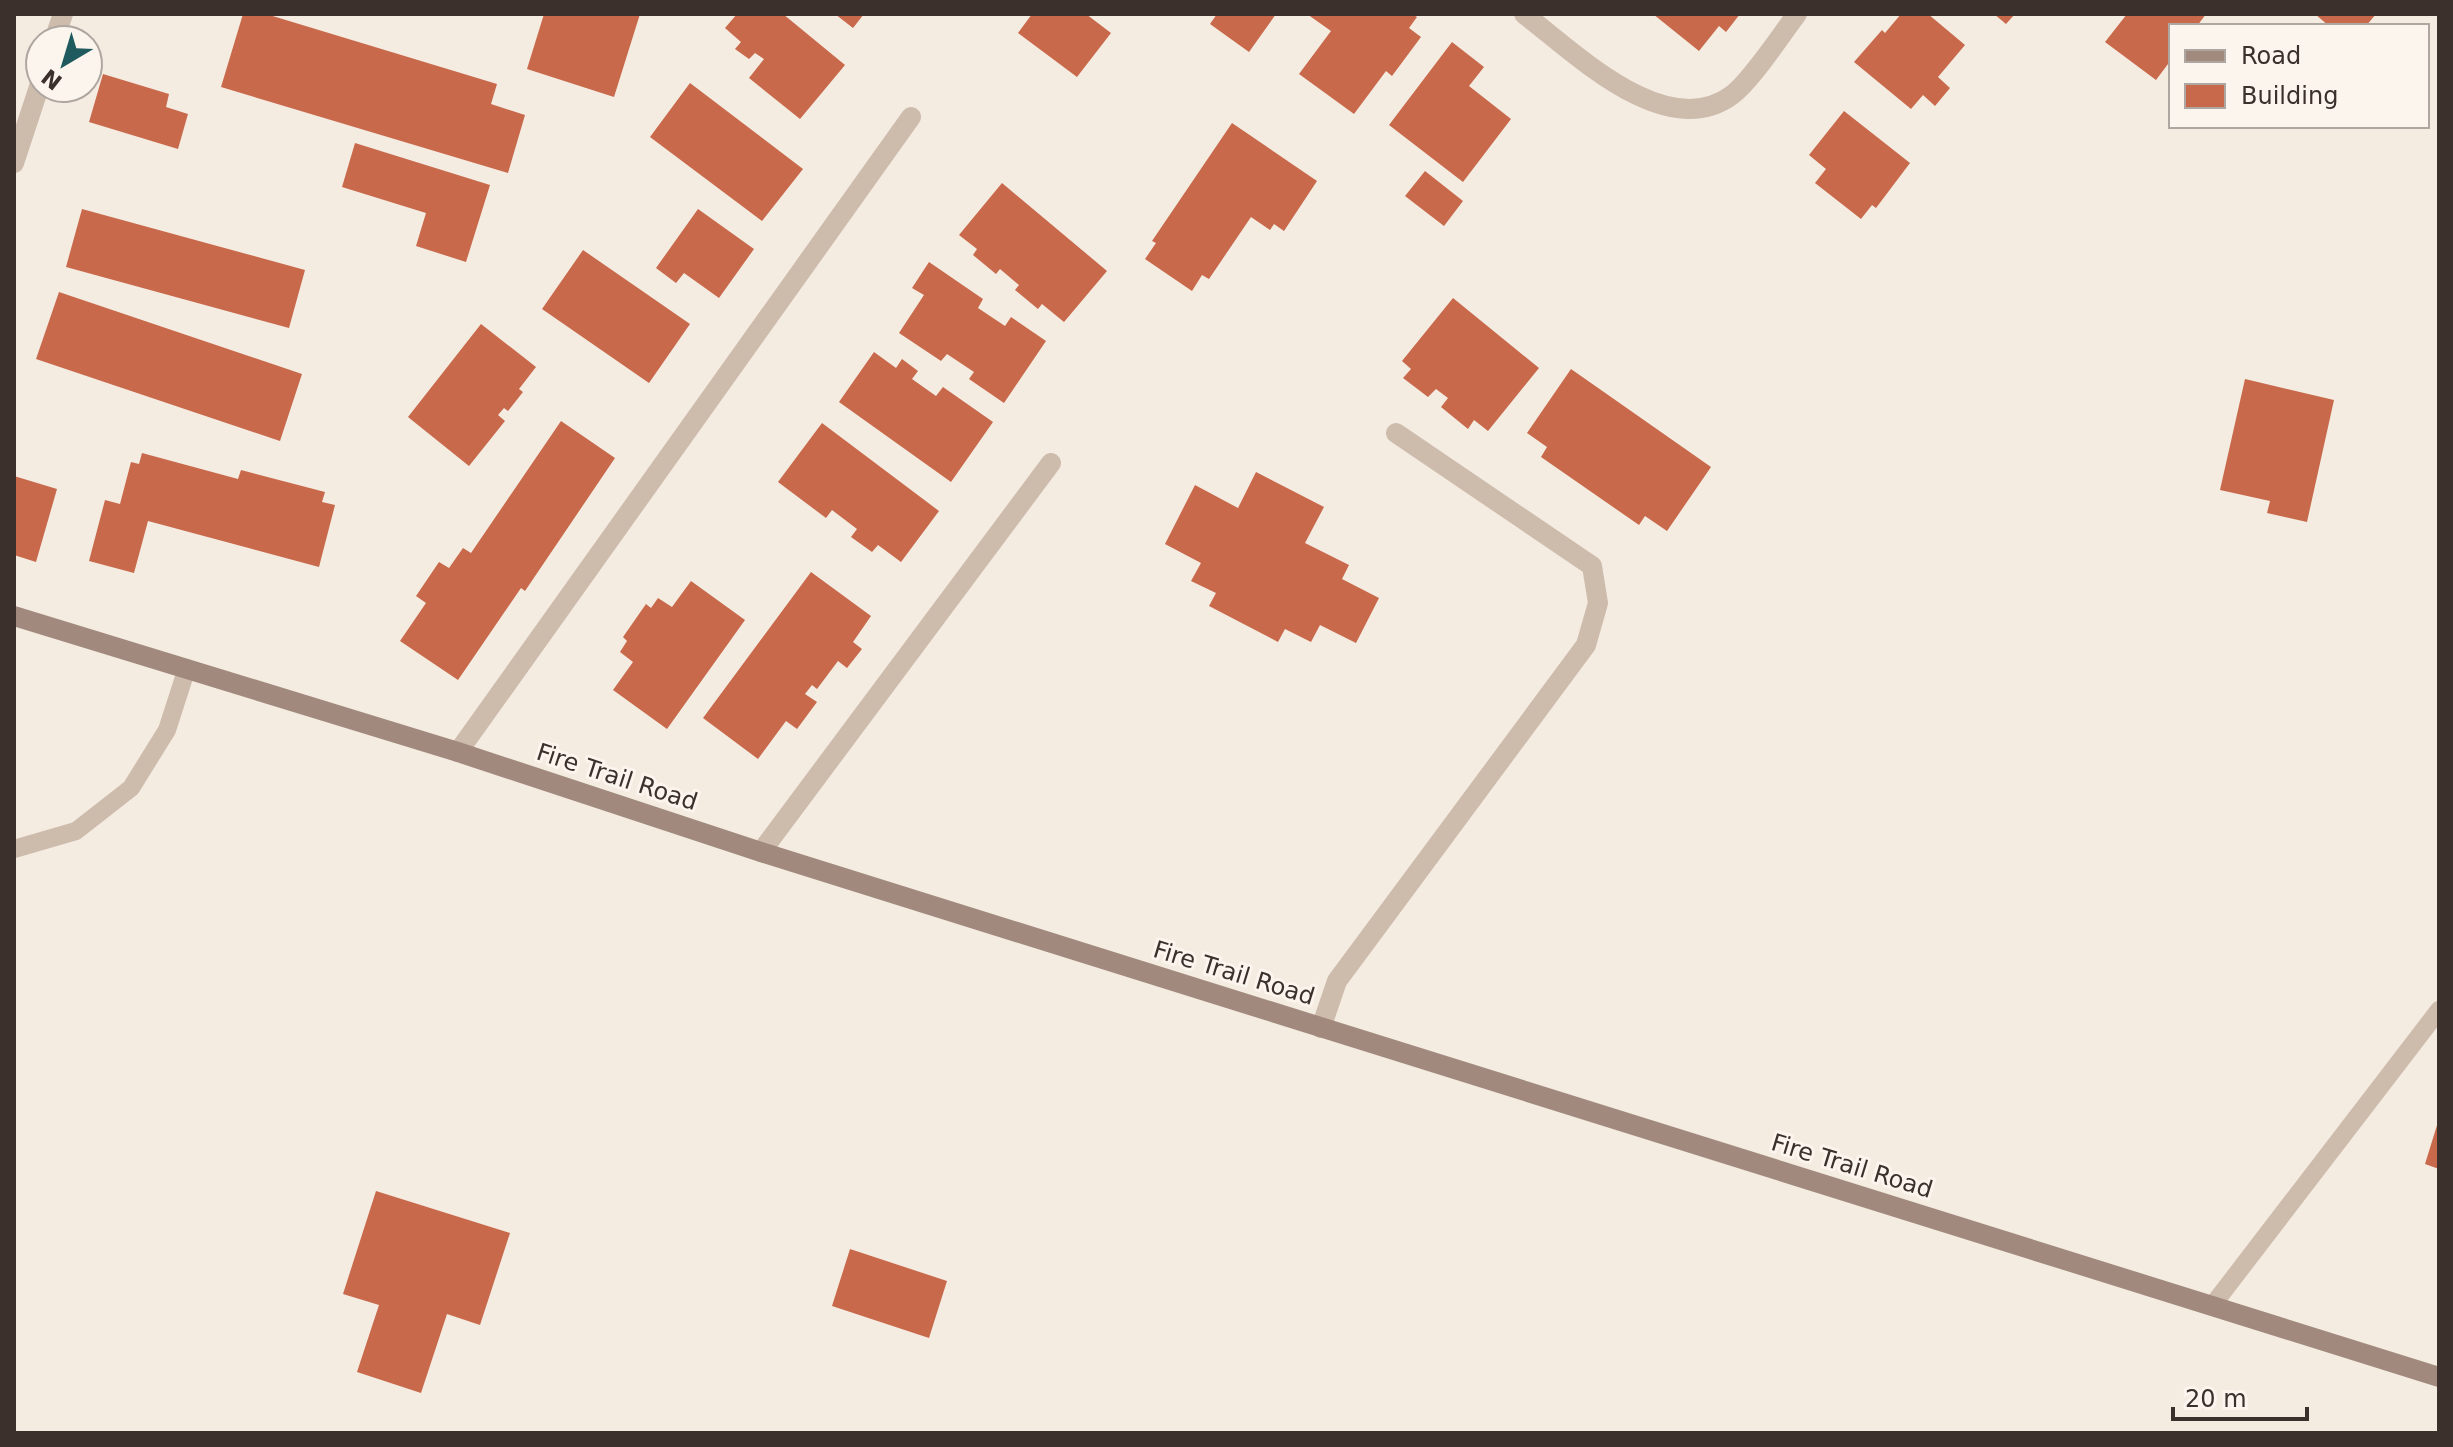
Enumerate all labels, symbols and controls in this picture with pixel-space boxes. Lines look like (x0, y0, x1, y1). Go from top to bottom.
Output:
north arrow (24, 24, 104, 104)
legend (2169, 24, 2429, 128)
text: Road (2241, 42, 2301, 70)
text: N (37, 64, 67, 95)
text: Building (2241, 82, 2338, 110)
street label: Fire Trail Road (533, 738, 701, 816)
street label: Fire Trail Road (1150, 935, 1318, 1011)
street label: Fire Trail Road (1768, 1128, 1936, 1204)
scale bar (2173, 1371, 2307, 1421)
text: 20 m (2185, 1385, 2247, 1413)

